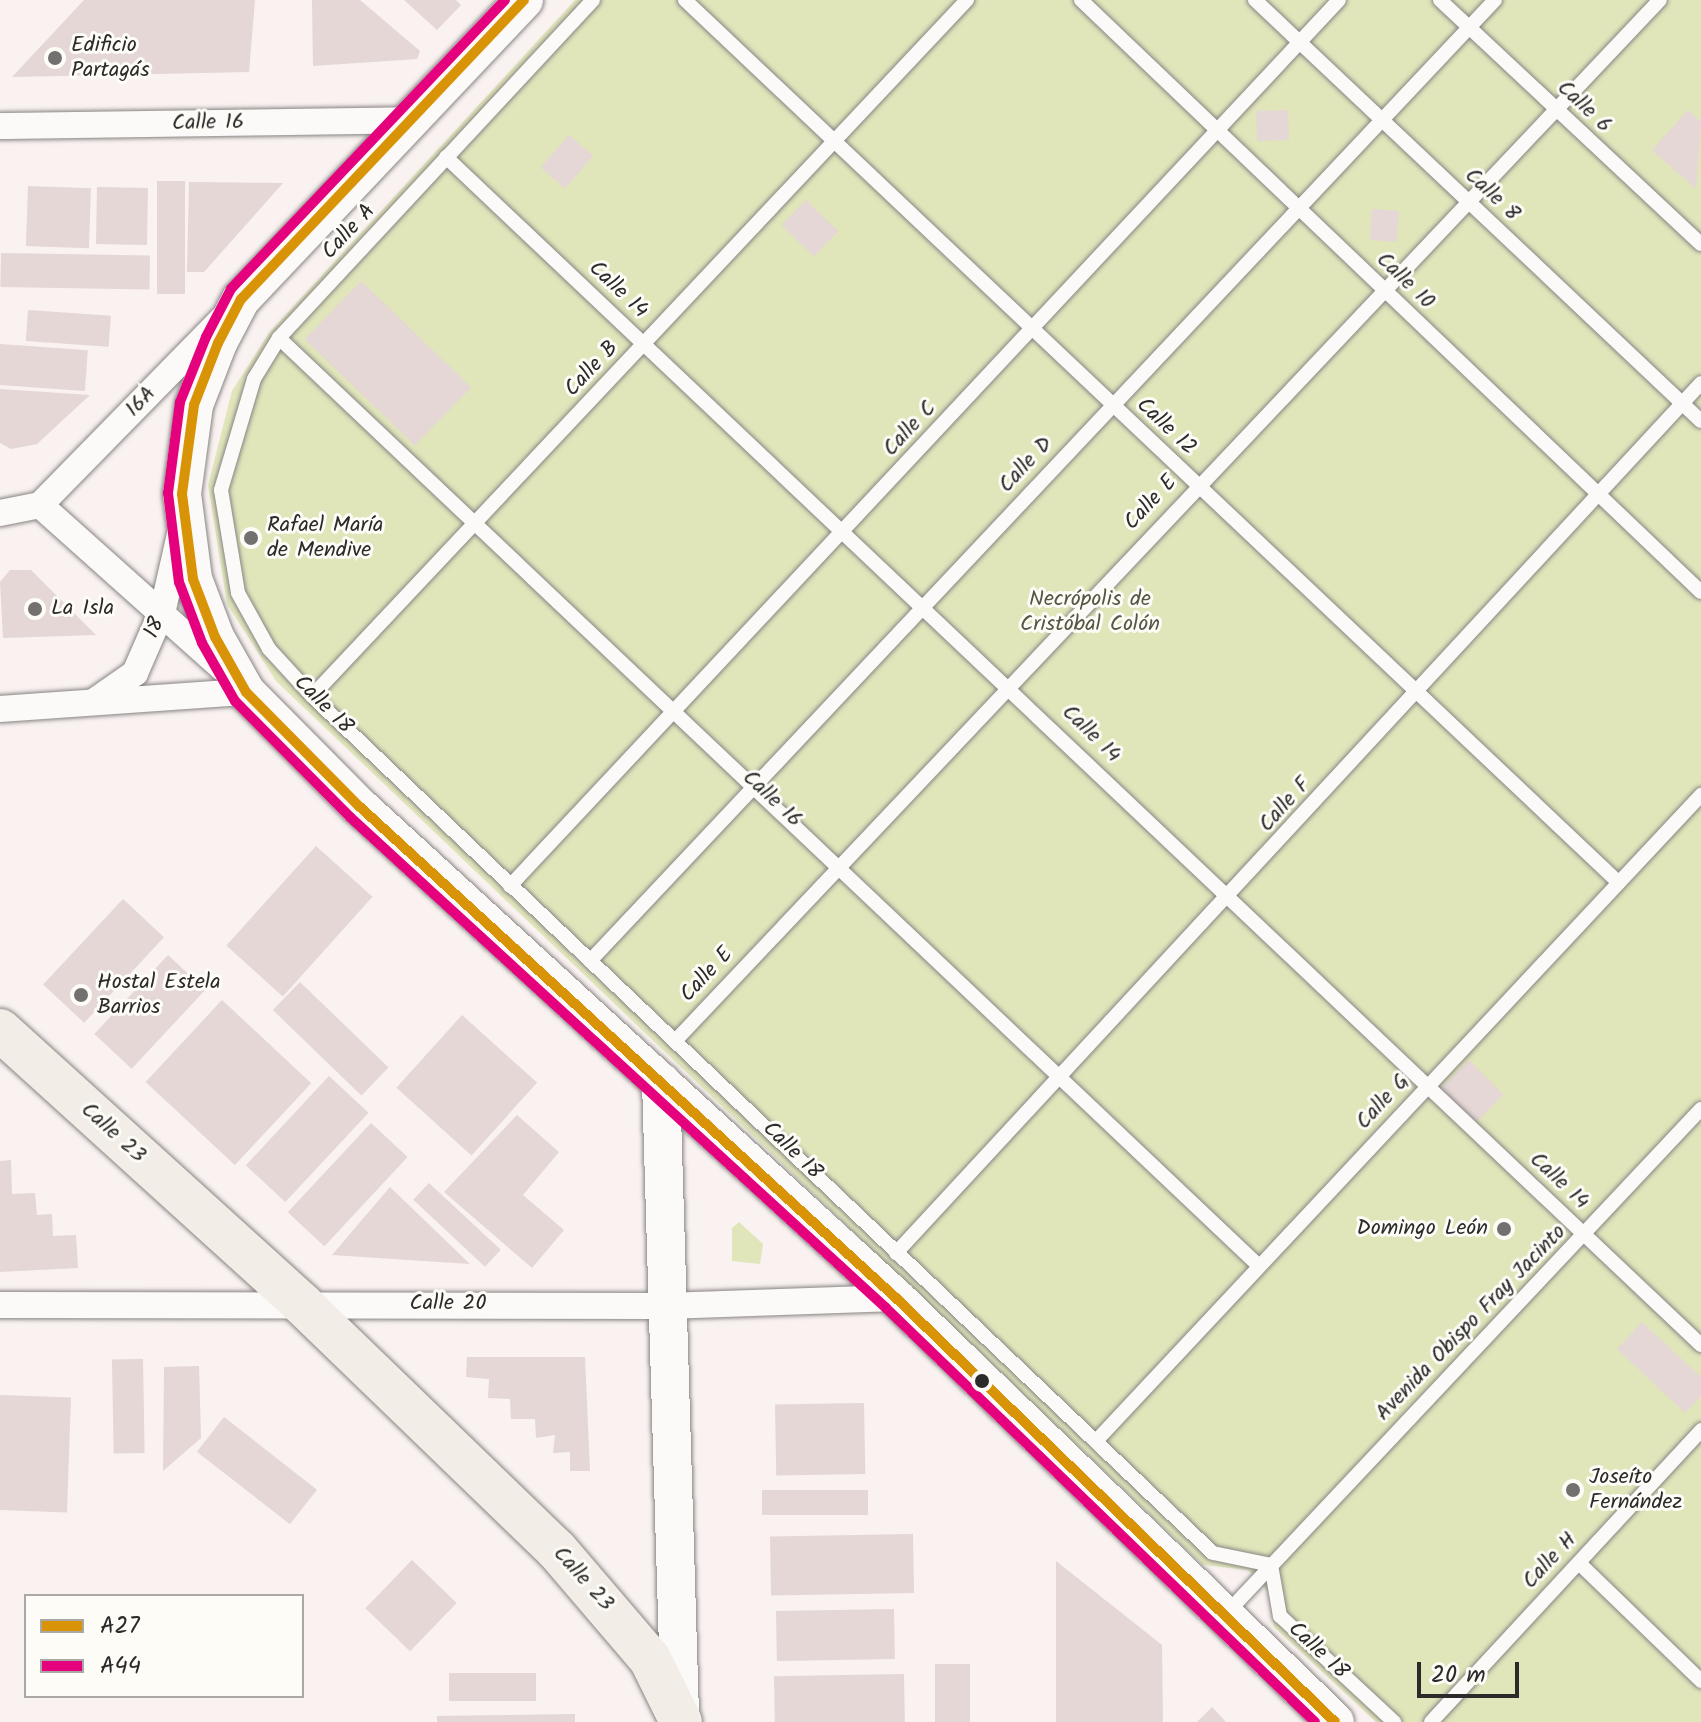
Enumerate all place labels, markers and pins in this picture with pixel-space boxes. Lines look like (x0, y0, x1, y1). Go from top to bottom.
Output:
place label: Edificio Partagás (71, 32, 150, 84)
marker: Edificio Partagás (46, 49, 64, 67)
place label: Rafael María de Mendive (267, 512, 383, 564)
marker: Rafael María de Mendive (242, 529, 260, 547)
place label: La Isla (51, 596, 114, 622)
marker: La Isla (26, 600, 44, 618)
place label: Hostal Estela Barrios (97, 969, 220, 1020)
marker: Hostal Estela Barrios (72, 986, 90, 1004)
place label: Domingo León (1357, 1216, 1488, 1242)
marker: Domingo León (1495, 1220, 1513, 1238)
unlabelled marker (974, 1373, 990, 1389)
place label: Joseíto Fernández (1589, 1464, 1682, 1516)
marker: Joseíto Fernández (1564, 1481, 1582, 1499)

